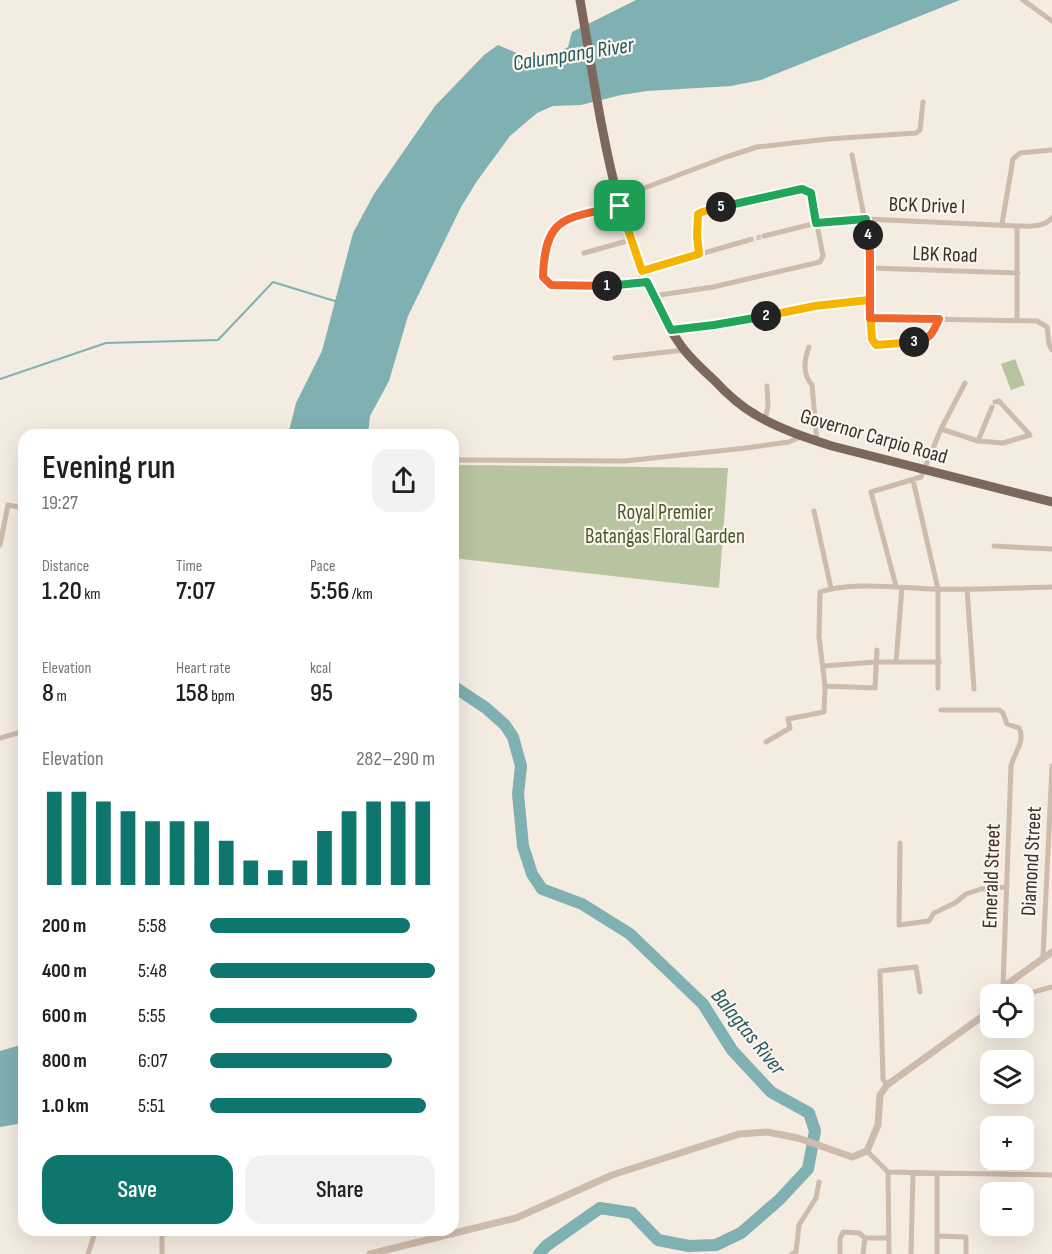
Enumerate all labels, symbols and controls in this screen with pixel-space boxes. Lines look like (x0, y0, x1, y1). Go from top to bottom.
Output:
water label: Calumpang River (511, 31, 637, 77)
pin (594, 180, 645, 231)
icon: arrive (603, 189, 636, 222)
pin: 5 (706, 192, 736, 222)
street label: BCK Drive I (888, 192, 966, 219)
text: 5 (717, 197, 725, 216)
pin: 4 (853, 220, 883, 250)
text: 4 (864, 225, 872, 244)
street label: LBK Road (912, 241, 978, 268)
pin: 1 (592, 271, 622, 301)
text: 1 (604, 276, 610, 295)
pin: 2 (751, 301, 781, 331)
text: 2 (762, 306, 770, 325)
pin: 3 (899, 327, 929, 357)
text: 3 (910, 332, 918, 351)
street label: Governor Carpio Road (797, 403, 950, 469)
text: Evening run (42, 448, 176, 488)
button: share (372, 449, 435, 512)
text: 19:27 (42, 491, 78, 515)
park label: Royal Premier Batangas Floral Garden (585, 500, 745, 549)
text: Distance (42, 557, 89, 576)
text: Time (176, 557, 202, 576)
text: Pace (310, 557, 335, 576)
text: 1.20 (42, 576, 82, 607)
text: 7:07 (176, 576, 215, 607)
text: 5:56 (310, 576, 349, 607)
text: km (82, 585, 101, 604)
text: /km (349, 585, 373, 604)
text: Elevation (42, 659, 91, 678)
text: Heart rate (176, 659, 231, 678)
text: kcal (310, 659, 331, 678)
text: 8 (42, 678, 54, 709)
text: 158 (176, 678, 209, 709)
text: 95 (310, 678, 333, 709)
text: m (54, 687, 67, 706)
text: bpm (209, 687, 235, 706)
text: Elevation (42, 747, 104, 771)
text: 282–290 m (356, 747, 435, 771)
street label: Diamond Street (1016, 805, 1047, 917)
street label: Emerald Street (977, 823, 1006, 929)
text: 200 m (42, 914, 86, 938)
text: 5:58 (138, 914, 167, 938)
text: 400 m (42, 959, 87, 983)
text: 5:48 (138, 959, 167, 983)
water label: Balagtas River (705, 983, 791, 1081)
map controls (980, 984, 1034, 1236)
button: locate (980, 984, 1034, 1038)
text: 600 m (42, 1004, 87, 1028)
text: 5:55 (138, 1004, 166, 1028)
text: 800 m (42, 1049, 87, 1073)
text: 6:07 (138, 1049, 167, 1073)
button: layers (980, 1050, 1034, 1104)
text: 1.0 km (42, 1094, 89, 1118)
text: 5:51 (138, 1094, 165, 1118)
button: + (980, 1116, 1034, 1170)
button: Save (42, 1155, 233, 1224)
button: Share (245, 1155, 435, 1224)
button: − (980, 1182, 1034, 1236)

